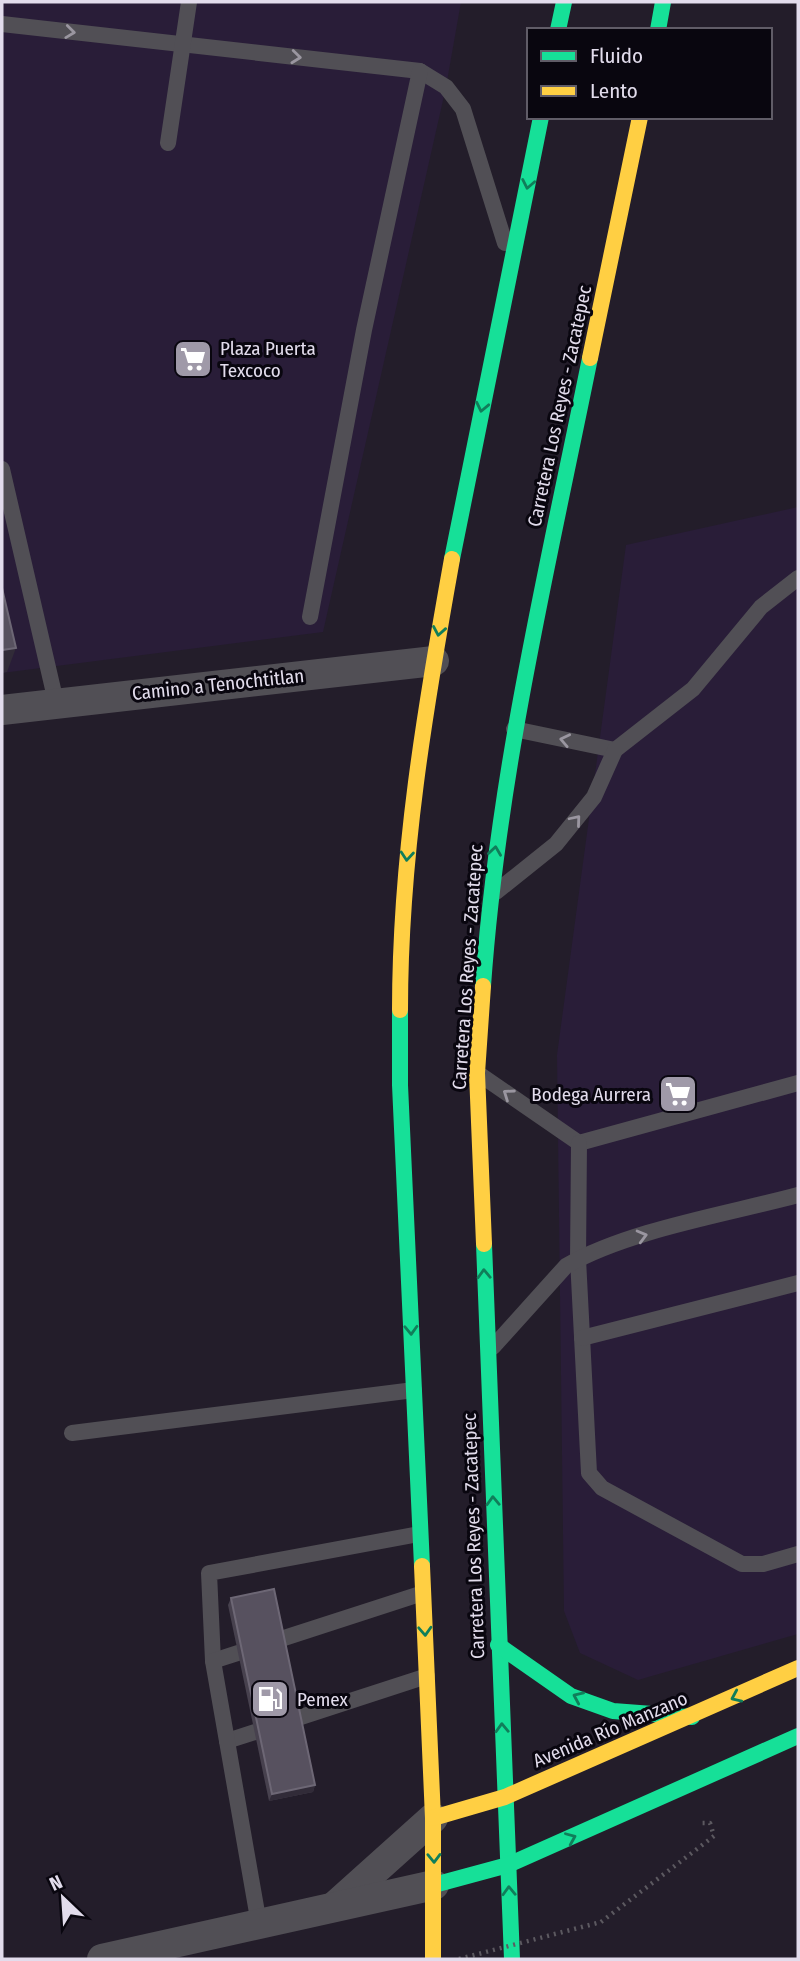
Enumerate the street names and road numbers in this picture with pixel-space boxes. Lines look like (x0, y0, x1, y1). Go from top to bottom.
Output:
street label: Carretera Los Reyes - Zacatepec (523, 283, 596, 529)
street label: Camino a Tenochtitlan (131, 664, 305, 705)
street label: Carretera Los Reyes - Zacatepec (447, 844, 488, 1091)
street label: Carretera Los Reyes - Zacatepec (458, 1413, 489, 1659)
street label: Avenida Río Manzano (530, 1687, 691, 1772)

